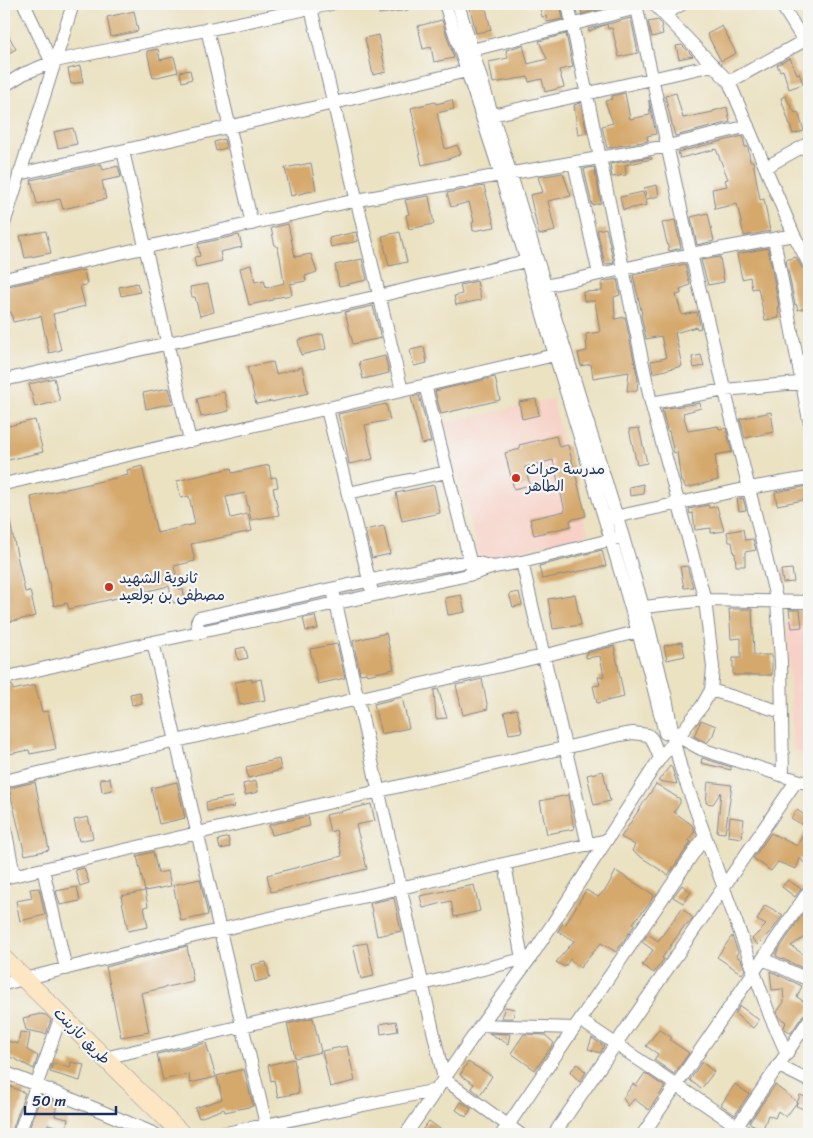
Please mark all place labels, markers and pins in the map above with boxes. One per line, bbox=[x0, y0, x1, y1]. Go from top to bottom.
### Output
place label: مدرسة حراث الطاهر bbox=[524, 456, 605, 499]
marker: مدرسة حراث الطاهر bbox=[510, 472, 522, 484]
place label: ثانوية الشهيد مصطفى بن بولعيد bbox=[119, 565, 225, 608]
marker: ثانوية الشهيد مصطفى بن بولعيد bbox=[103, 581, 115, 593]

